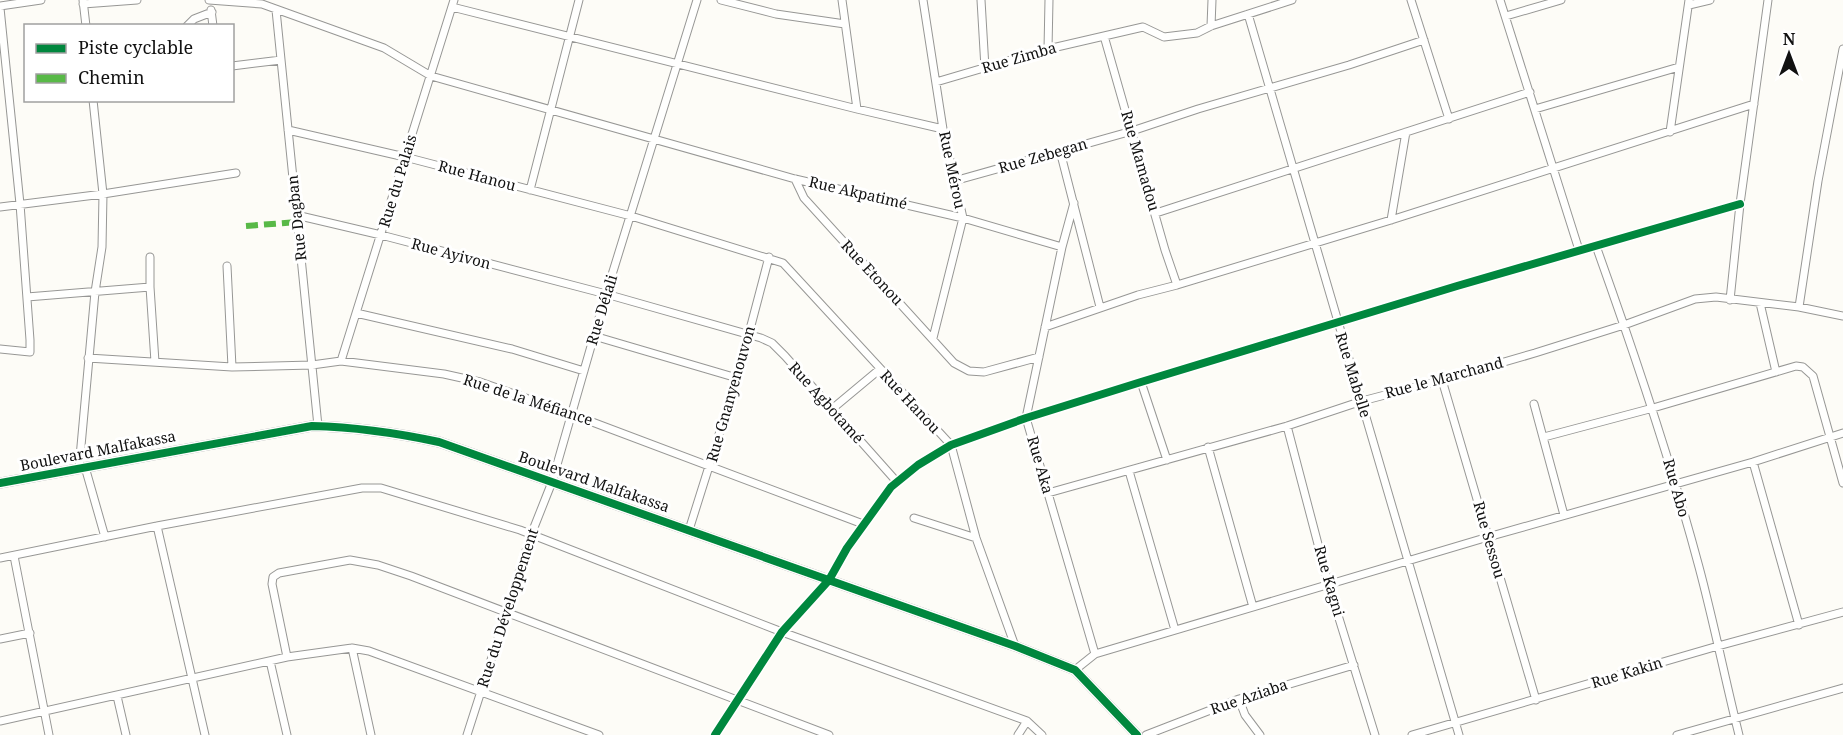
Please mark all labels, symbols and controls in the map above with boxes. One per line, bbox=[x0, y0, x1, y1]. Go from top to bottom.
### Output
legend bbox=[24, 24, 234, 102]
north arrow bbox=[1759, 24, 1819, 84]
text: N bbox=[1783, 28, 1796, 50]
text: Piste cyclable bbox=[78, 35, 193, 59]
street label: Rue Zimba bbox=[979, 37, 1058, 77]
text: Chemin bbox=[78, 65, 145, 89]
street label: Rue Mamadou bbox=[1117, 108, 1165, 214]
street label: Rue Mérou bbox=[935, 129, 971, 211]
street label: Rue du Palais bbox=[373, 132, 421, 230]
street label: Rue Zebegan bbox=[996, 133, 1090, 177]
street label: Rue Hanou bbox=[436, 155, 519, 195]
street label: Rue Akpatimé bbox=[807, 171, 909, 213]
street label: Rue Dagban bbox=[282, 174, 310, 262]
street label: Rue Ayivon bbox=[409, 233, 493, 273]
street label: Rue Etonou bbox=[837, 235, 908, 310]
street label: Rue Délali bbox=[581, 272, 621, 347]
street label: Rue Gnanyenouvon bbox=[701, 323, 759, 464]
street label: Rue Mabelle bbox=[1331, 330, 1376, 420]
street label: Rue le Marchand bbox=[1382, 352, 1505, 402]
street label: Rue Agbotamé bbox=[785, 357, 869, 447]
street label: Rue Hanou bbox=[876, 365, 945, 438]
street label: Rue de la Méfiance bbox=[461, 369, 596, 429]
street label: Boulevard Malfakassa bbox=[18, 425, 177, 475]
street label: Rue Aka bbox=[1023, 434, 1059, 496]
street label: Boulevard Malfakassa bbox=[516, 446, 672, 516]
street label: Rue Abo bbox=[1659, 456, 1695, 519]
street label: Rue Sessou bbox=[1469, 499, 1511, 581]
street label: Rue du Développement bbox=[472, 525, 542, 690]
street label: Rue Kagni bbox=[1310, 543, 1350, 619]
street label: Rue Kakin bbox=[1589, 652, 1665, 692]
street label: Rue Aziaba bbox=[1207, 674, 1290, 719]

